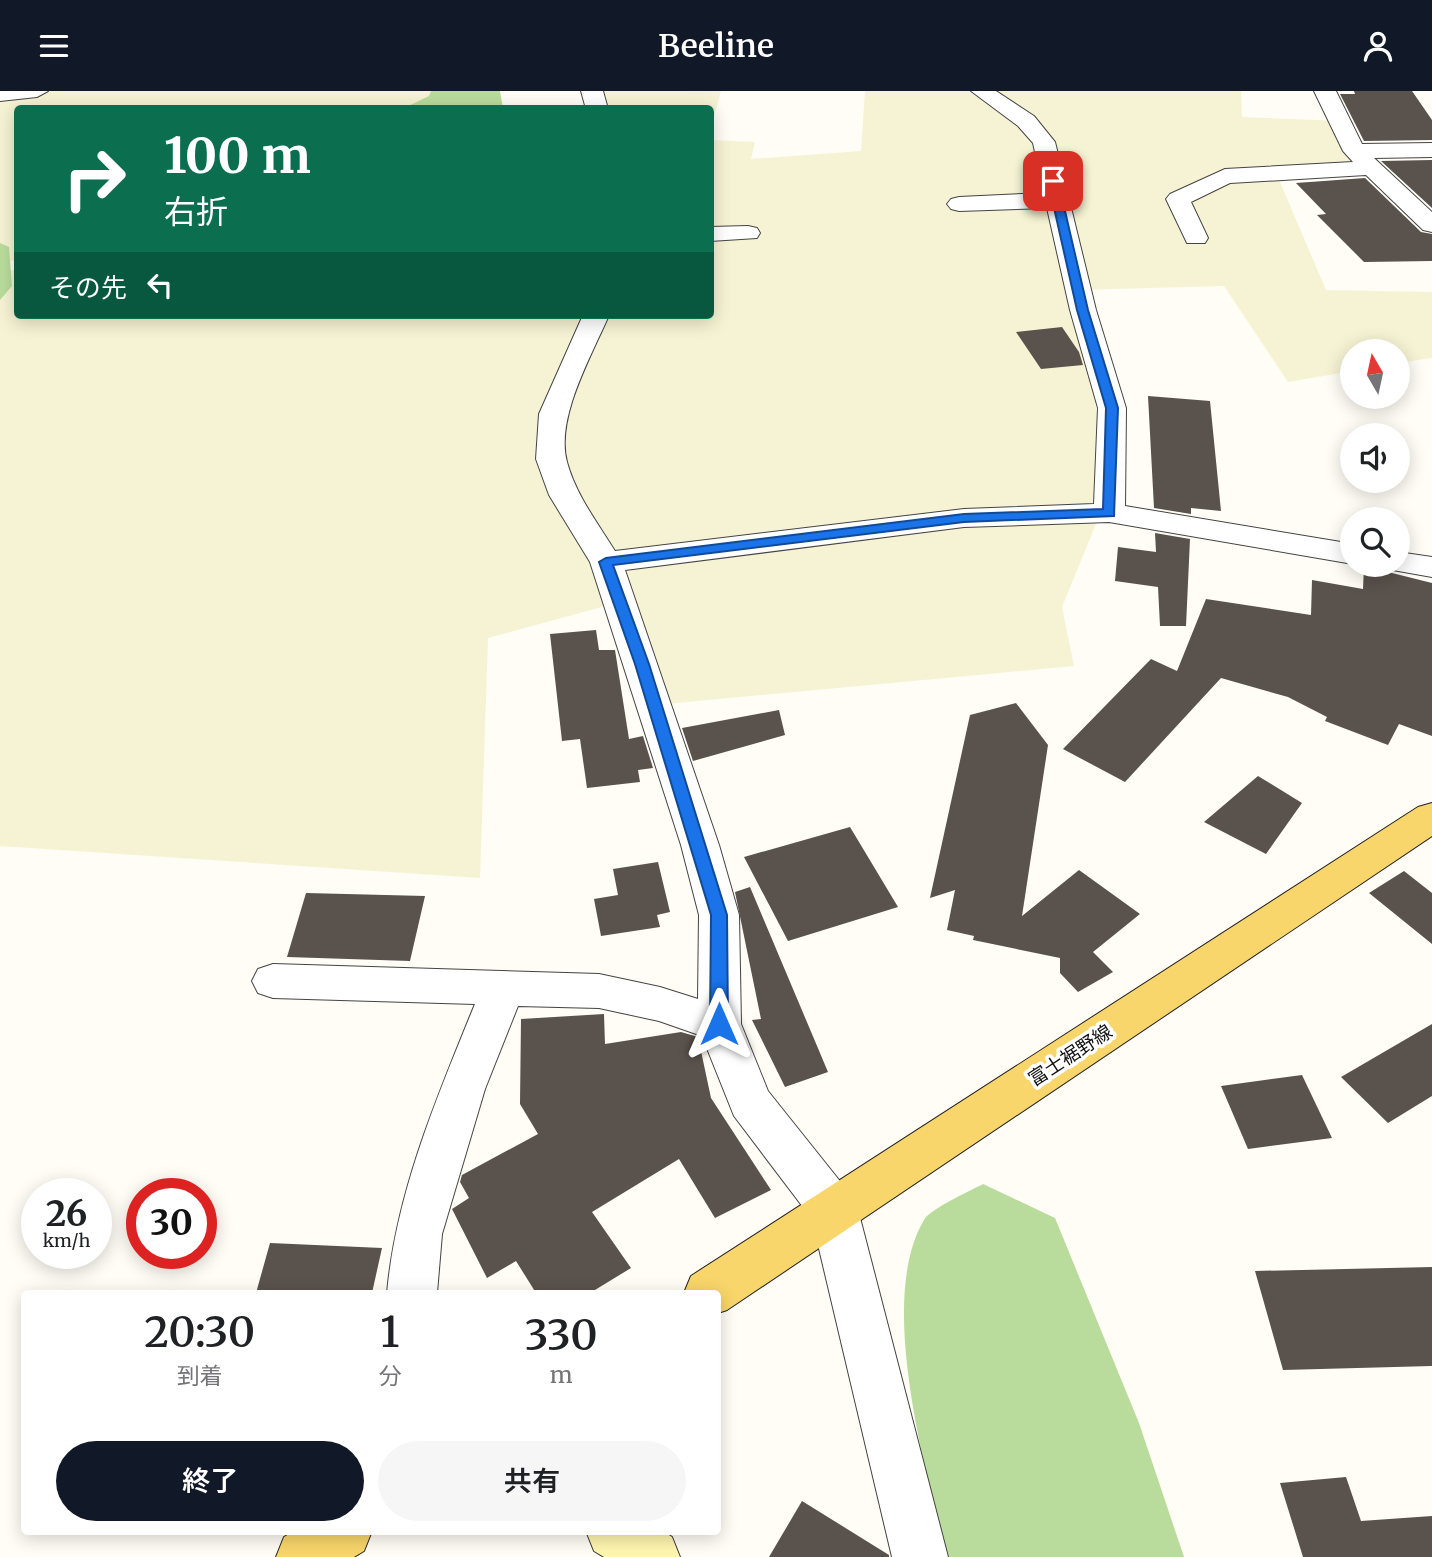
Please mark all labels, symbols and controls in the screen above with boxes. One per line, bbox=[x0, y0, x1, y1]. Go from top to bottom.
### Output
text: Beeline bbox=[658, 26, 774, 66]
icon: menu bbox=[35, 27, 73, 65]
icon: person bbox=[1359, 27, 1397, 65]
text: 100 m bbox=[164, 125, 311, 186]
icon: right bbox=[49, 133, 140, 224]
pin bbox=[1023, 151, 1083, 211]
icon: arrive bbox=[1034, 162, 1072, 200]
text: 右折 bbox=[164, 192, 228, 232]
icon: left bbox=[141, 266, 179, 304]
text: その先 bbox=[49, 271, 127, 304]
north arrow bbox=[1340, 339, 1410, 409]
map controls bbox=[1340, 339, 1410, 577]
button: sound bbox=[1340, 423, 1410, 493]
button: search bbox=[1340, 507, 1410, 577]
position arrow bbox=[682, 987, 756, 1061]
street label: 富士裾野線 bbox=[1024, 1019, 1116, 1091]
speed limit sign: 30 bbox=[126, 1178, 217, 1269]
text: 26 bbox=[46, 1192, 87, 1236]
text: km/h bbox=[43, 1229, 90, 1252]
text: 20:30 bbox=[144, 1306, 255, 1358]
text: 1 bbox=[380, 1306, 399, 1358]
text: 330 bbox=[525, 1309, 598, 1361]
text: m bbox=[550, 1360, 573, 1389]
text: 到着 bbox=[177, 1361, 223, 1390]
text: 分 bbox=[378, 1361, 401, 1390]
button: 終了 bbox=[56, 1441, 364, 1521]
button: 共有 bbox=[378, 1441, 686, 1521]

